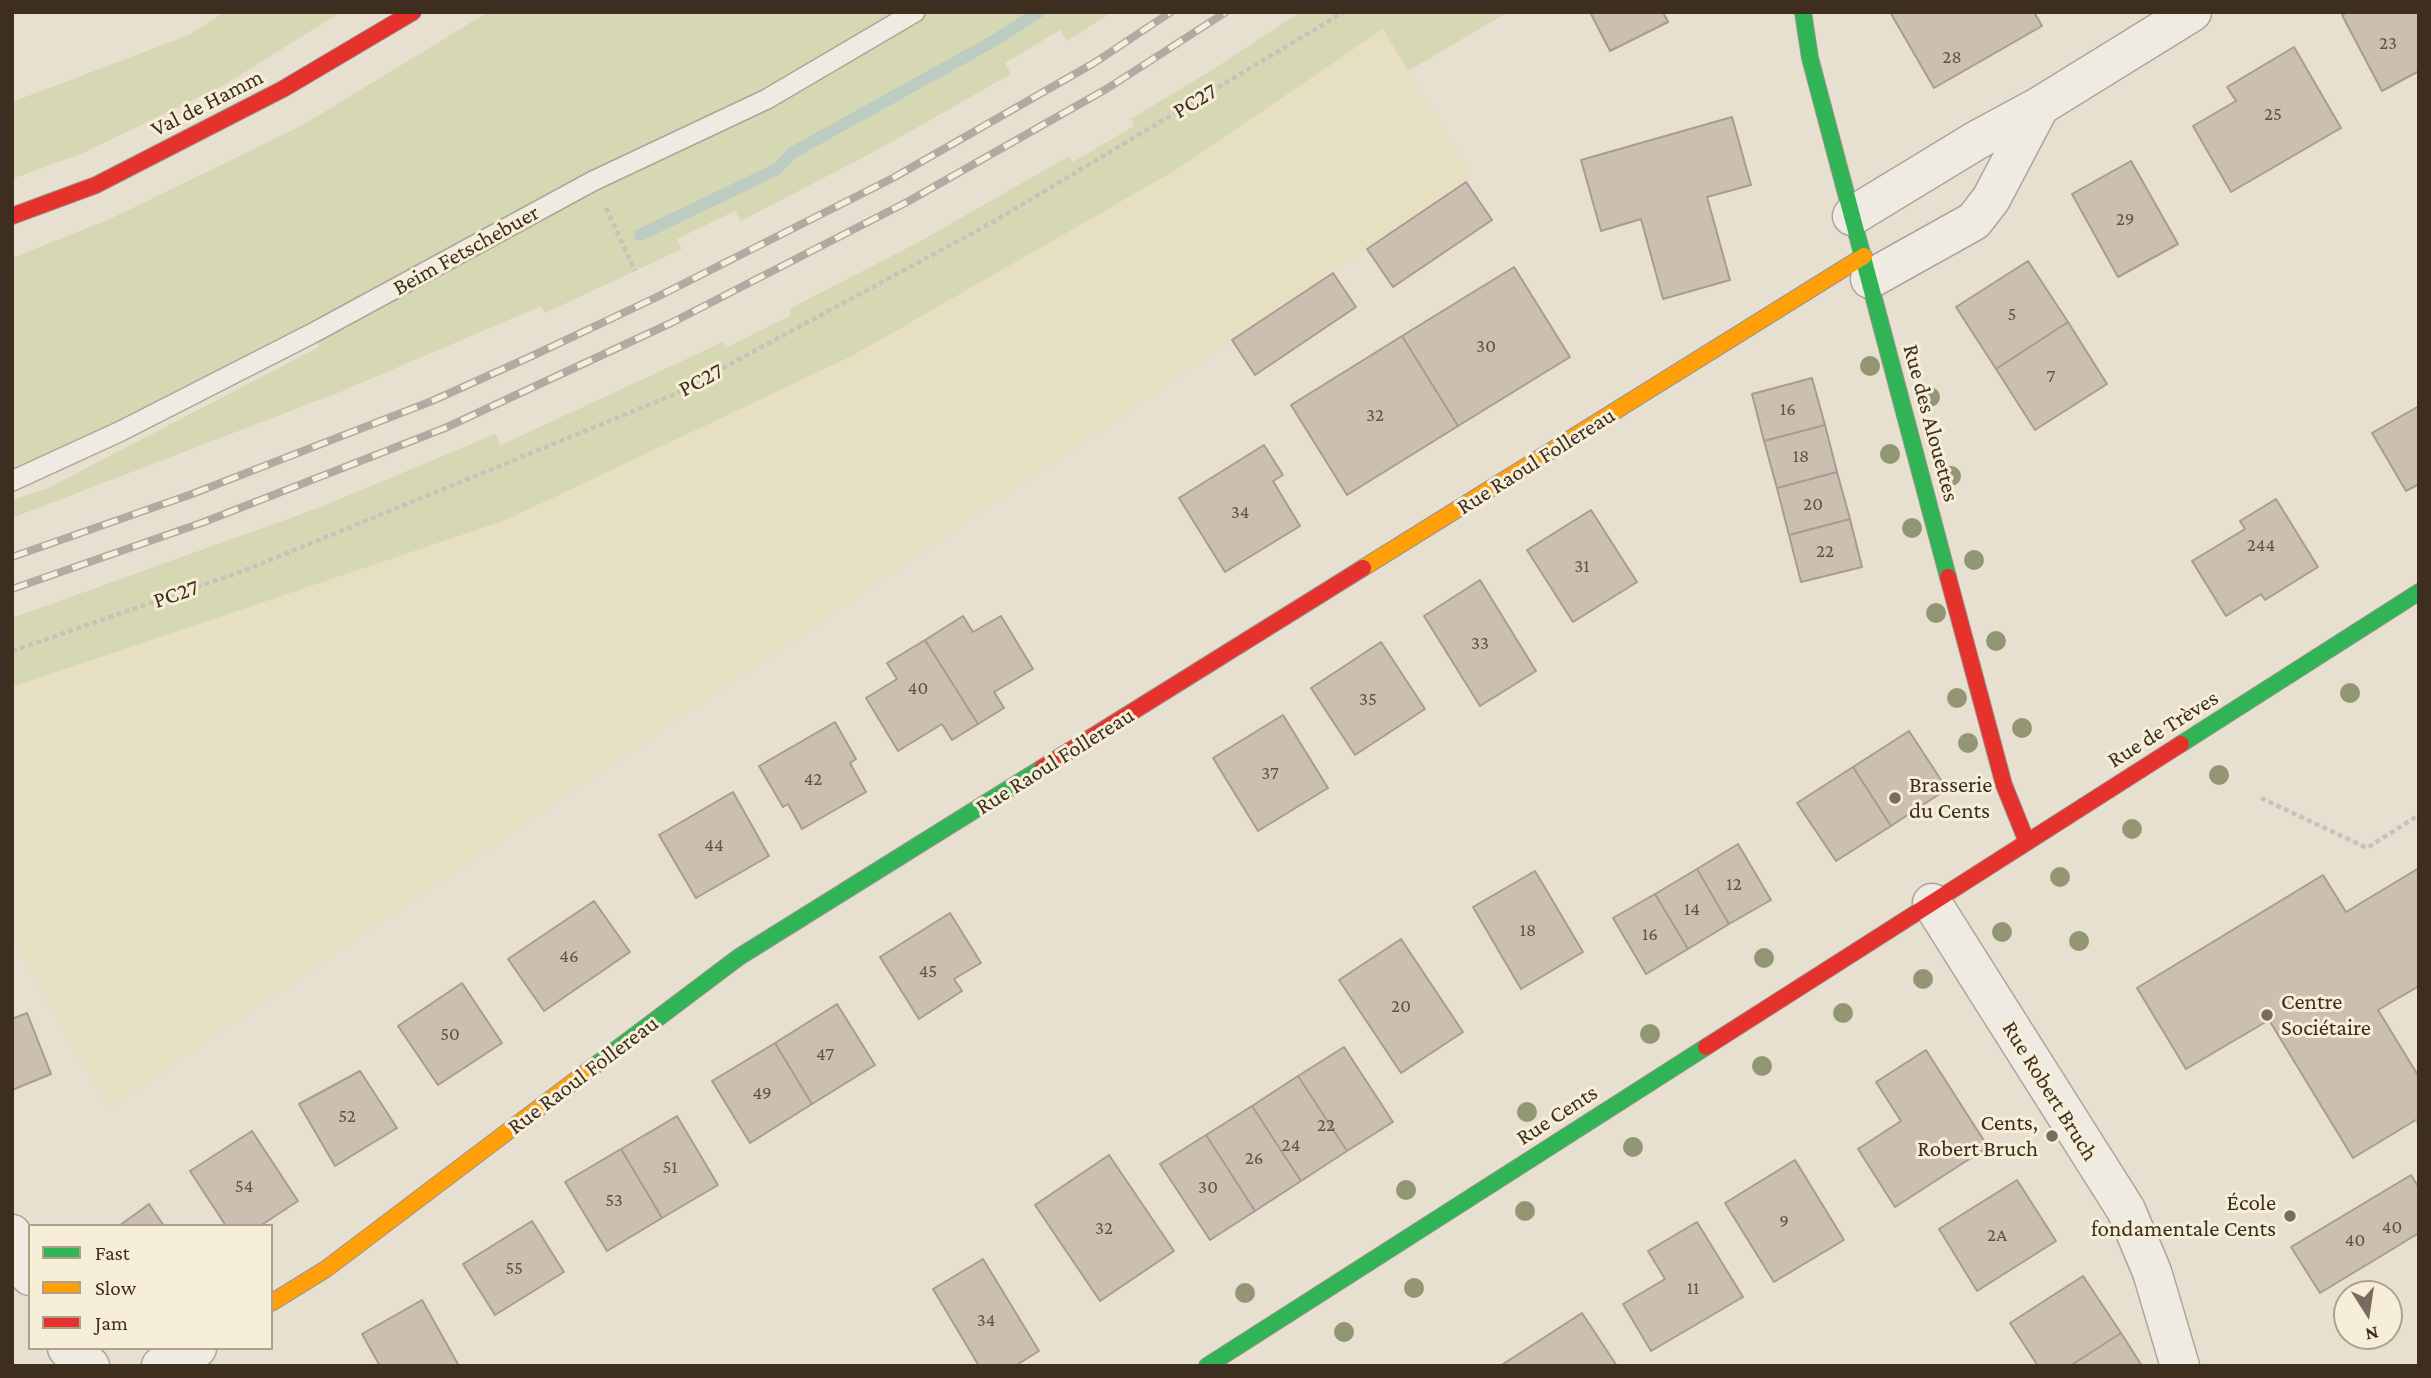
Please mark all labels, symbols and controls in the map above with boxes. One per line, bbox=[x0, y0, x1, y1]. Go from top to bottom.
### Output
house number: 23 bbox=[2379, 32, 2397, 54]
house number: 28 bbox=[1942, 46, 1962, 68]
street label: Val de Hamm bbox=[146, 63, 268, 143]
street label: PC27 bbox=[1168, 77, 1222, 125]
house number: 25 bbox=[2264, 103, 2282, 125]
street label: Beim Fetschebuer bbox=[388, 198, 544, 302]
house number: 29 bbox=[2116, 208, 2134, 230]
house number: 5 bbox=[2008, 303, 2016, 325]
house number: 30 bbox=[1476, 335, 1496, 357]
street label: Rue des Alouettes bbox=[1897, 341, 1965, 505]
street label: PC27 bbox=[674, 357, 728, 403]
house number: 7 bbox=[2047, 365, 2055, 387]
house number: 16 bbox=[1780, 398, 1796, 420]
street label: Rue Raoul Follereau bbox=[1452, 401, 1620, 521]
house number: 32 bbox=[1366, 404, 1384, 426]
house number: 18 bbox=[1793, 445, 1809, 467]
house number: 20 bbox=[1803, 493, 1823, 515]
house number: 34 bbox=[1231, 501, 1249, 523]
house number: 244 bbox=[2247, 534, 2275, 556]
house number: 22 bbox=[1816, 540, 1834, 562]
house number: 31 bbox=[1574, 555, 1590, 577]
street label: PC27 bbox=[150, 573, 202, 615]
house number: 33 bbox=[1471, 632, 1489, 654]
house number: 40 bbox=[908, 677, 928, 699]
street label: Rue de Trèves bbox=[2103, 684, 2223, 774]
house number: 35 bbox=[1359, 688, 1377, 710]
street label: Rue Raoul Follereau bbox=[971, 701, 1139, 821]
house number: 37 bbox=[1261, 762, 1279, 784]
house number: 42 bbox=[804, 768, 822, 790]
place label: Brasserie du Cents bbox=[1909, 771, 1992, 825]
marker: Brasserie du Cents bbox=[1887, 790, 1903, 806]
house number: 44 bbox=[704, 834, 724, 856]
house number: 12 bbox=[1726, 873, 1742, 895]
house number: 14 bbox=[1684, 898, 1700, 920]
house number: 18 bbox=[1520, 919, 1536, 941]
house number: 16 bbox=[1642, 923, 1658, 945]
house number: 46 bbox=[559, 945, 579, 967]
house number: 45 bbox=[919, 960, 937, 982]
place label: Centre Sociétaire bbox=[2281, 988, 2371, 1042]
house number: 20 bbox=[1391, 995, 1411, 1017]
marker: Centre Sociétaire bbox=[2259, 1007, 2275, 1023]
street label: Rue Raoul Follereau bbox=[502, 1009, 664, 1141]
street label: Rue Robert Bruch bbox=[1996, 1016, 2104, 1166]
house number: 50 bbox=[440, 1023, 460, 1045]
house number: 47 bbox=[816, 1043, 834, 1065]
street label: Rue Cents bbox=[1511, 1079, 1603, 1151]
house number: 49 bbox=[752, 1082, 772, 1104]
house number: 52 bbox=[338, 1105, 356, 1127]
place label: Cents, Robert Bruch bbox=[1917, 1109, 2038, 1163]
house number: 22 bbox=[1317, 1114, 1335, 1136]
marker: Cents, Robert Bruch bbox=[2044, 1128, 2060, 1144]
house number: 24 bbox=[1282, 1134, 1300, 1156]
house number: 26 bbox=[1245, 1147, 1263, 1169]
house number: 51 bbox=[662, 1156, 678, 1178]
house number: 54 bbox=[235, 1175, 253, 1197]
house number: 30 bbox=[1198, 1176, 1218, 1198]
house number: 53 bbox=[605, 1189, 623, 1211]
place label: École fondamentale Cents bbox=[2091, 1189, 2276, 1243]
marker: École fondamentale Cents bbox=[2282, 1208, 2298, 1224]
house number: 9 bbox=[1779, 1210, 1789, 1232]
house number: 40 bbox=[2382, 1216, 2402, 1238]
house number: 32 bbox=[1095, 1217, 1113, 1239]
legend bbox=[28, 1224, 273, 1350]
house number: 2A bbox=[1987, 1224, 2007, 1246]
house number: 40 bbox=[2345, 1229, 2365, 1251]
text: Fast bbox=[95, 1241, 130, 1265]
house number: 55 bbox=[505, 1257, 523, 1279]
text: Slow bbox=[95, 1276, 136, 1300]
house number: 11 bbox=[1687, 1277, 1699, 1299]
north arrow bbox=[2333, 1280, 2403, 1350]
house number: 34 bbox=[977, 1309, 995, 1331]
text: Jam bbox=[95, 1311, 128, 1335]
text: N bbox=[2364, 1322, 2381, 1346]

